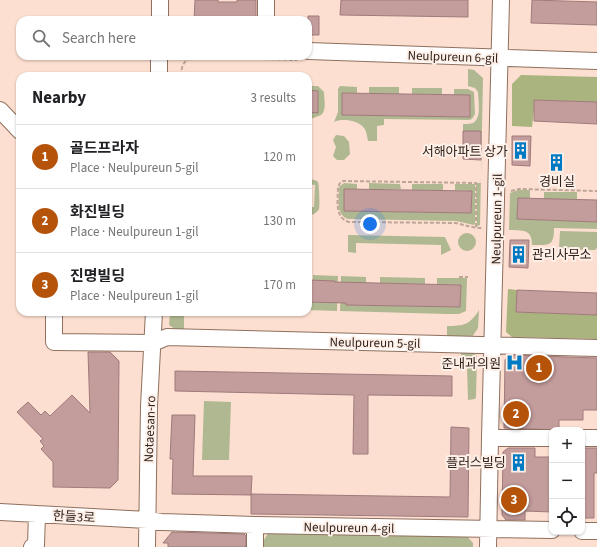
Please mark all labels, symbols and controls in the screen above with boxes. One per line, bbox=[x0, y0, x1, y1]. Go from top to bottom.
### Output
search box bbox=[16, 16, 312, 60]
icon: search bbox=[30, 27, 52, 49]
text: Search here bbox=[62, 28, 136, 49]
street label: Neulpureun 6-gil bbox=[407, 46, 499, 68]
text: Nearby bbox=[32, 86, 86, 110]
text: 3 results bbox=[251, 89, 296, 107]
text: 골드프라자 bbox=[70, 138, 139, 159]
building icon: 서해아파트 상가 bbox=[511, 141, 531, 161]
place label: 서해아파트 상가 bbox=[422, 143, 508, 161]
text: 1 bbox=[42, 148, 48, 166]
text: 120 m bbox=[263, 148, 296, 166]
building icon: 경비실 bbox=[547, 152, 567, 172]
text: Place · Neulpureun 5-gil bbox=[70, 159, 198, 177]
place label: 경비실 bbox=[539, 173, 575, 191]
street label: Neulpureun 1-gil bbox=[487, 174, 507, 265]
text: 화진빌딩 bbox=[70, 202, 125, 223]
text: 2 bbox=[42, 212, 48, 230]
text: 130 m bbox=[263, 212, 296, 230]
your location bbox=[360, 214, 380, 234]
text: Place · Neulpureun 1-gil bbox=[70, 223, 198, 241]
building icon: 관리사무소 bbox=[509, 244, 529, 264]
place label: 관리사무소 bbox=[532, 246, 592, 264]
text: 진명빌딩 bbox=[70, 266, 125, 287]
text: 3 bbox=[42, 276, 48, 294]
text: 170 m bbox=[263, 276, 296, 294]
text: Place · Neulpureun 1-gil bbox=[70, 287, 198, 305]
street label: Neulpureun 5-gil bbox=[329, 333, 420, 353]
hospital icon: 준내과의원 bbox=[504, 353, 524, 373]
pin: 1 bbox=[526, 353, 552, 383]
place label: 준내과의원 bbox=[441, 355, 501, 373]
street label: Notaesan-ro bbox=[140, 395, 160, 463]
pin: 2 bbox=[503, 399, 529, 429]
map controls bbox=[549, 427, 585, 535]
button: + bbox=[549, 427, 585, 463]
building icon: 플러스빌딩 bbox=[509, 452, 529, 472]
place label: 플러스빌딩 bbox=[446, 454, 506, 472]
button: − bbox=[549, 463, 585, 499]
pin: 3 bbox=[501, 485, 527, 515]
button: locate bbox=[549, 499, 585, 535]
street label: 한들3로 bbox=[52, 507, 96, 527]
street label: Neulpureun 4-gil bbox=[303, 518, 394, 538]

